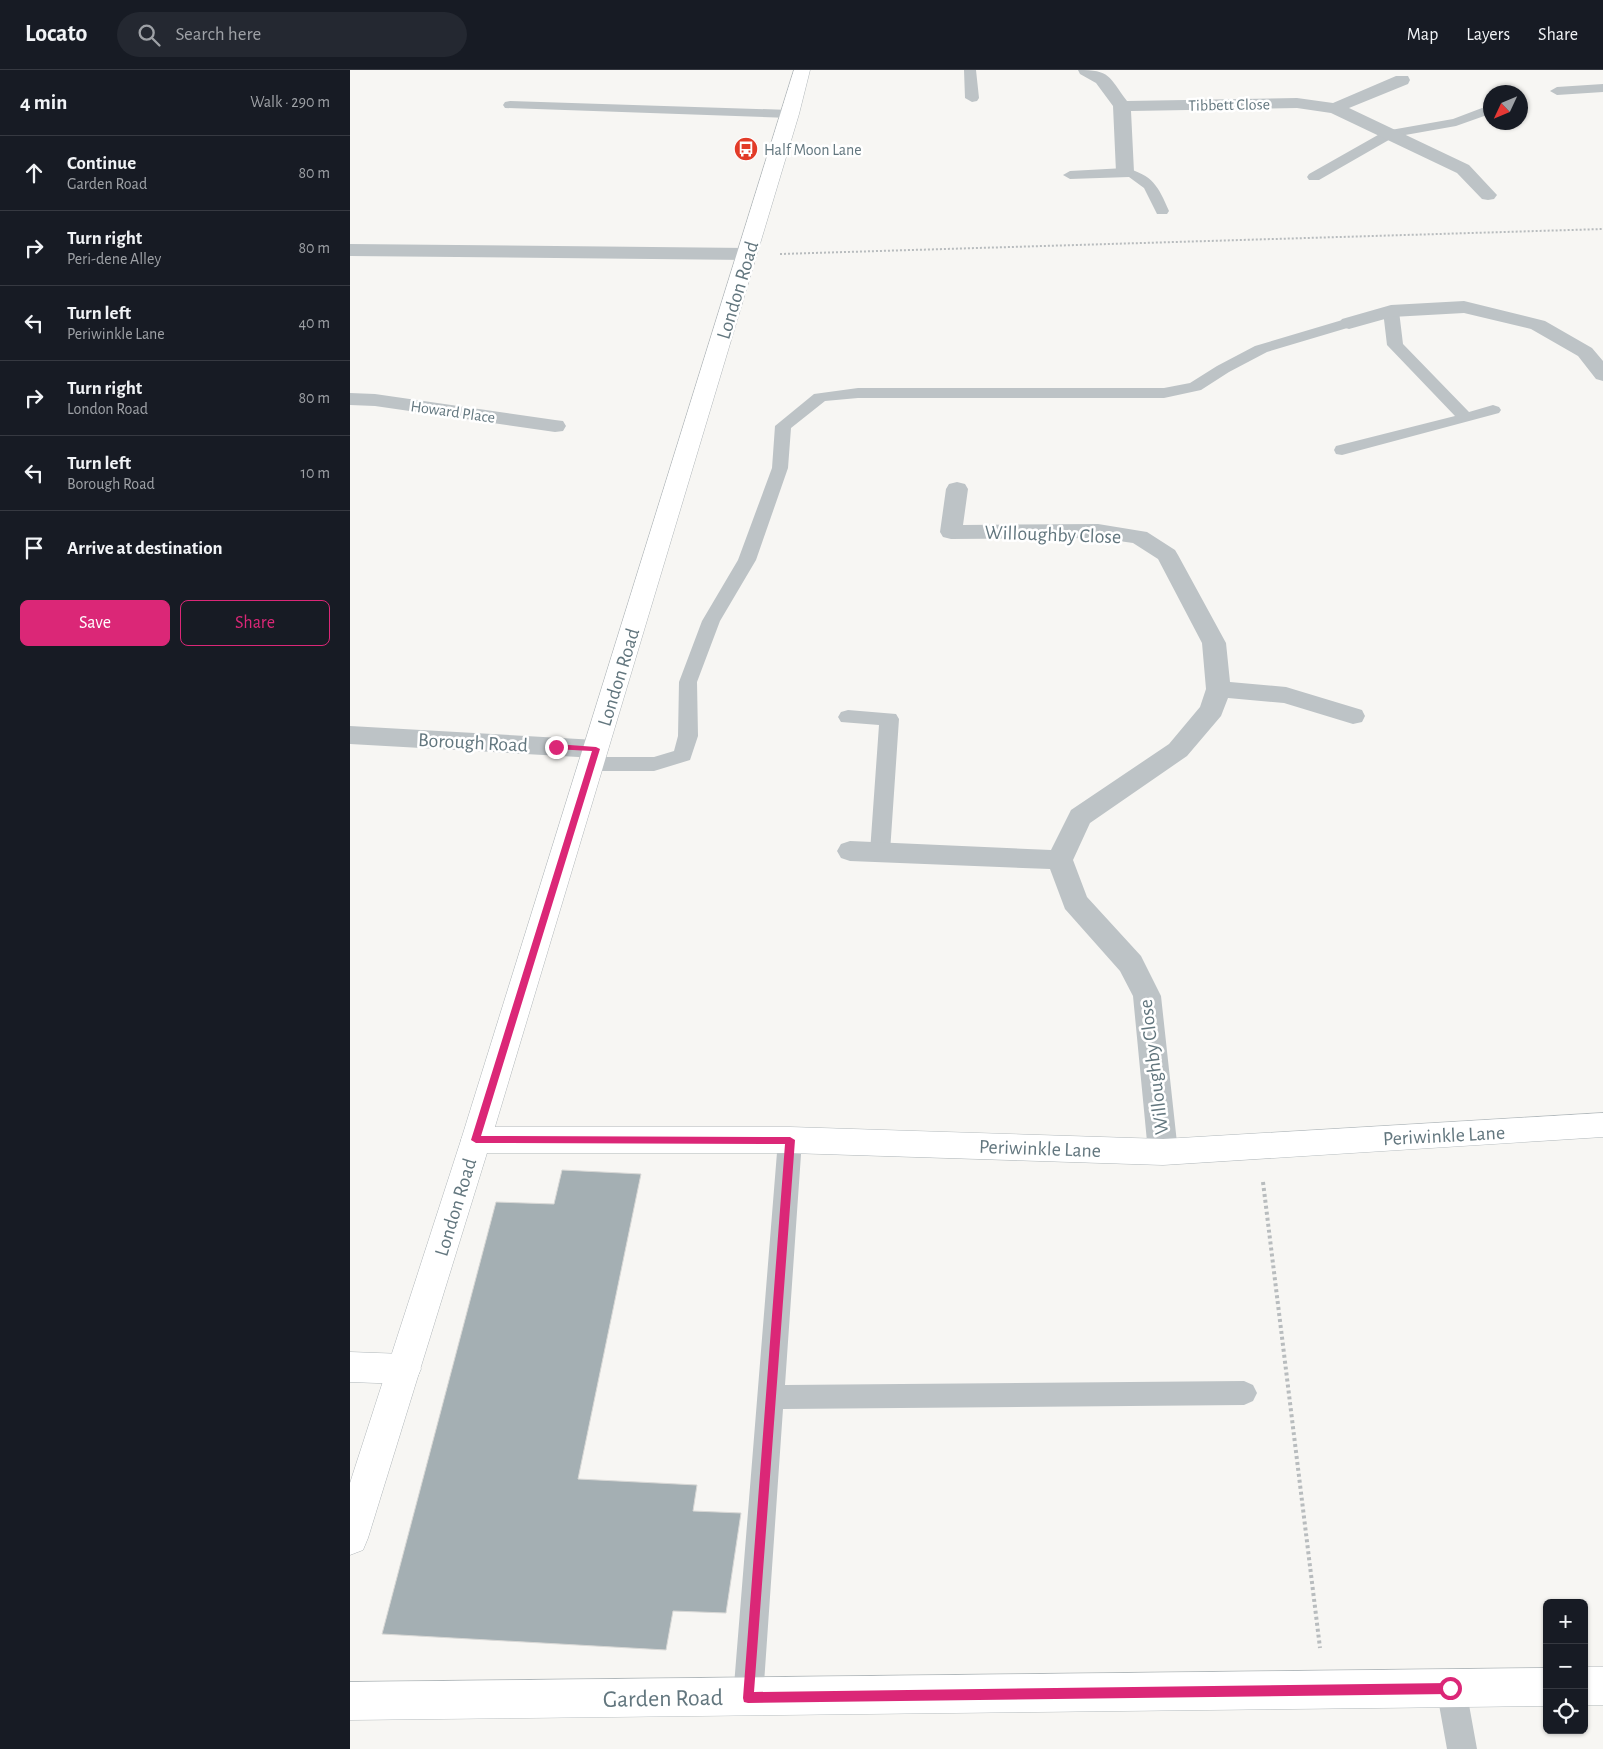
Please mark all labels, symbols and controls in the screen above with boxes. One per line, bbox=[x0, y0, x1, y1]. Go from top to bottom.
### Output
search box bbox=[117, 12, 467, 57]
icon: search bbox=[135, 21, 163, 49]
text: Locato bbox=[25, 22, 87, 46]
text: Search here bbox=[175, 25, 261, 44]
text: Map bbox=[1407, 26, 1438, 44]
text: Layers bbox=[1466, 26, 1510, 44]
text: Share bbox=[1538, 26, 1578, 44]
north arrow bbox=[1483, 85, 1528, 130]
text: 4 min bbox=[20, 92, 67, 113]
text: Walk · 290 m bbox=[250, 94, 330, 110]
street label: Tibbett Close bbox=[1188, 96, 1270, 114]
bus stop icon: Half Moon Lane bbox=[733, 136, 759, 162]
place label: Half Moon Lane bbox=[764, 142, 862, 158]
text: Continue bbox=[67, 154, 136, 173]
icon: ahead bbox=[20, 159, 48, 187]
text: 80 m bbox=[299, 165, 330, 181]
text: Garden Road bbox=[67, 176, 147, 192]
text: Turn right bbox=[67, 229, 142, 248]
icon: right bbox=[20, 234, 48, 262]
street label: London Road bbox=[714, 239, 762, 342]
text: 80 m bbox=[299, 240, 330, 256]
text: Peri-dene Alley bbox=[67, 251, 161, 267]
text: Turn left bbox=[67, 304, 131, 323]
icon: left bbox=[20, 309, 48, 337]
text: 40 m bbox=[298, 315, 330, 331]
text: Periwinkle Lane bbox=[67, 326, 165, 342]
text: Turn right bbox=[67, 379, 142, 398]
icon: right bbox=[20, 384, 48, 412]
text: 80 m bbox=[299, 390, 330, 406]
street label: Howard Place bbox=[410, 398, 496, 426]
text: London Road bbox=[67, 401, 148, 417]
text: Turn left bbox=[67, 454, 131, 473]
icon: left bbox=[20, 459, 48, 487]
text: 10 m bbox=[301, 465, 330, 481]
text: Borough Road bbox=[67, 476, 155, 492]
street label: Willoughby Close bbox=[984, 523, 1121, 547]
icon: arrive bbox=[20, 534, 48, 562]
text: Arrive at destination bbox=[67, 539, 223, 558]
button: Save bbox=[20, 600, 170, 646]
button: Share bbox=[180, 600, 330, 646]
street label: London Road bbox=[595, 626, 643, 729]
street label: Borough Road bbox=[418, 730, 528, 756]
route end bbox=[545, 736, 568, 759]
street label: Willoughby Close bbox=[1136, 998, 1172, 1136]
street label: Periwinkle Lane bbox=[1383, 1123, 1506, 1149]
street label: Periwinkle Lane bbox=[979, 1137, 1101, 1161]
street label: London Road bbox=[432, 1156, 480, 1259]
map controls bbox=[1543, 1599, 1588, 1734]
button: + bbox=[1543, 1599, 1588, 1644]
button: − bbox=[1543, 1644, 1588, 1689]
route start bbox=[1439, 1677, 1462, 1700]
street label: Garden Road bbox=[603, 1686, 723, 1712]
button: locate bbox=[1543, 1689, 1588, 1734]

